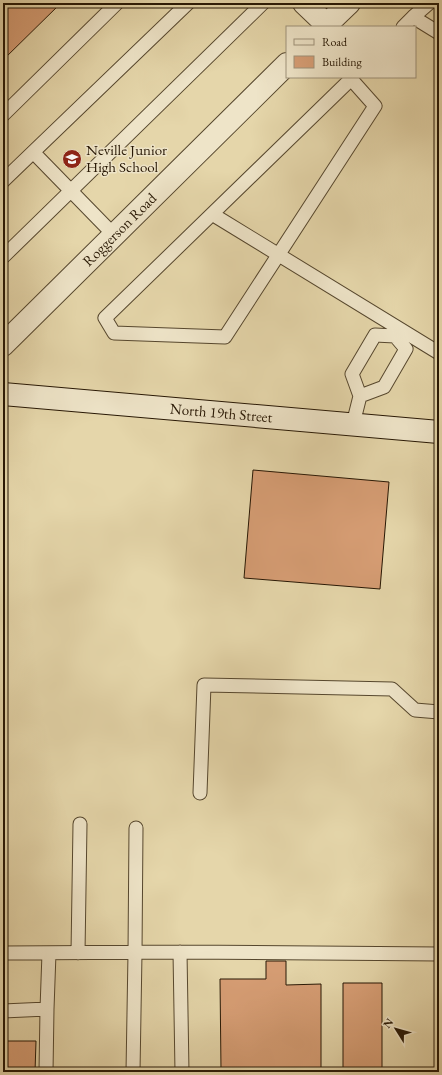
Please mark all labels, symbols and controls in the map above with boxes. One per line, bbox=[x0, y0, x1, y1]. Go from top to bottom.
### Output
legend bbox=[286, 26, 416, 78]
text: Road bbox=[322, 34, 348, 50]
text: Building bbox=[322, 54, 363, 70]
place label: Neville Junior High School bbox=[86, 140, 167, 176]
school or university icon: Neville Junior High School bbox=[61, 148, 83, 170]
street label: Roggerson Road bbox=[78, 188, 161, 270]
street label: North 19th Street bbox=[169, 399, 273, 426]
north arrow bbox=[376, 1009, 416, 1049]
text: N bbox=[380, 1015, 396, 1031]

